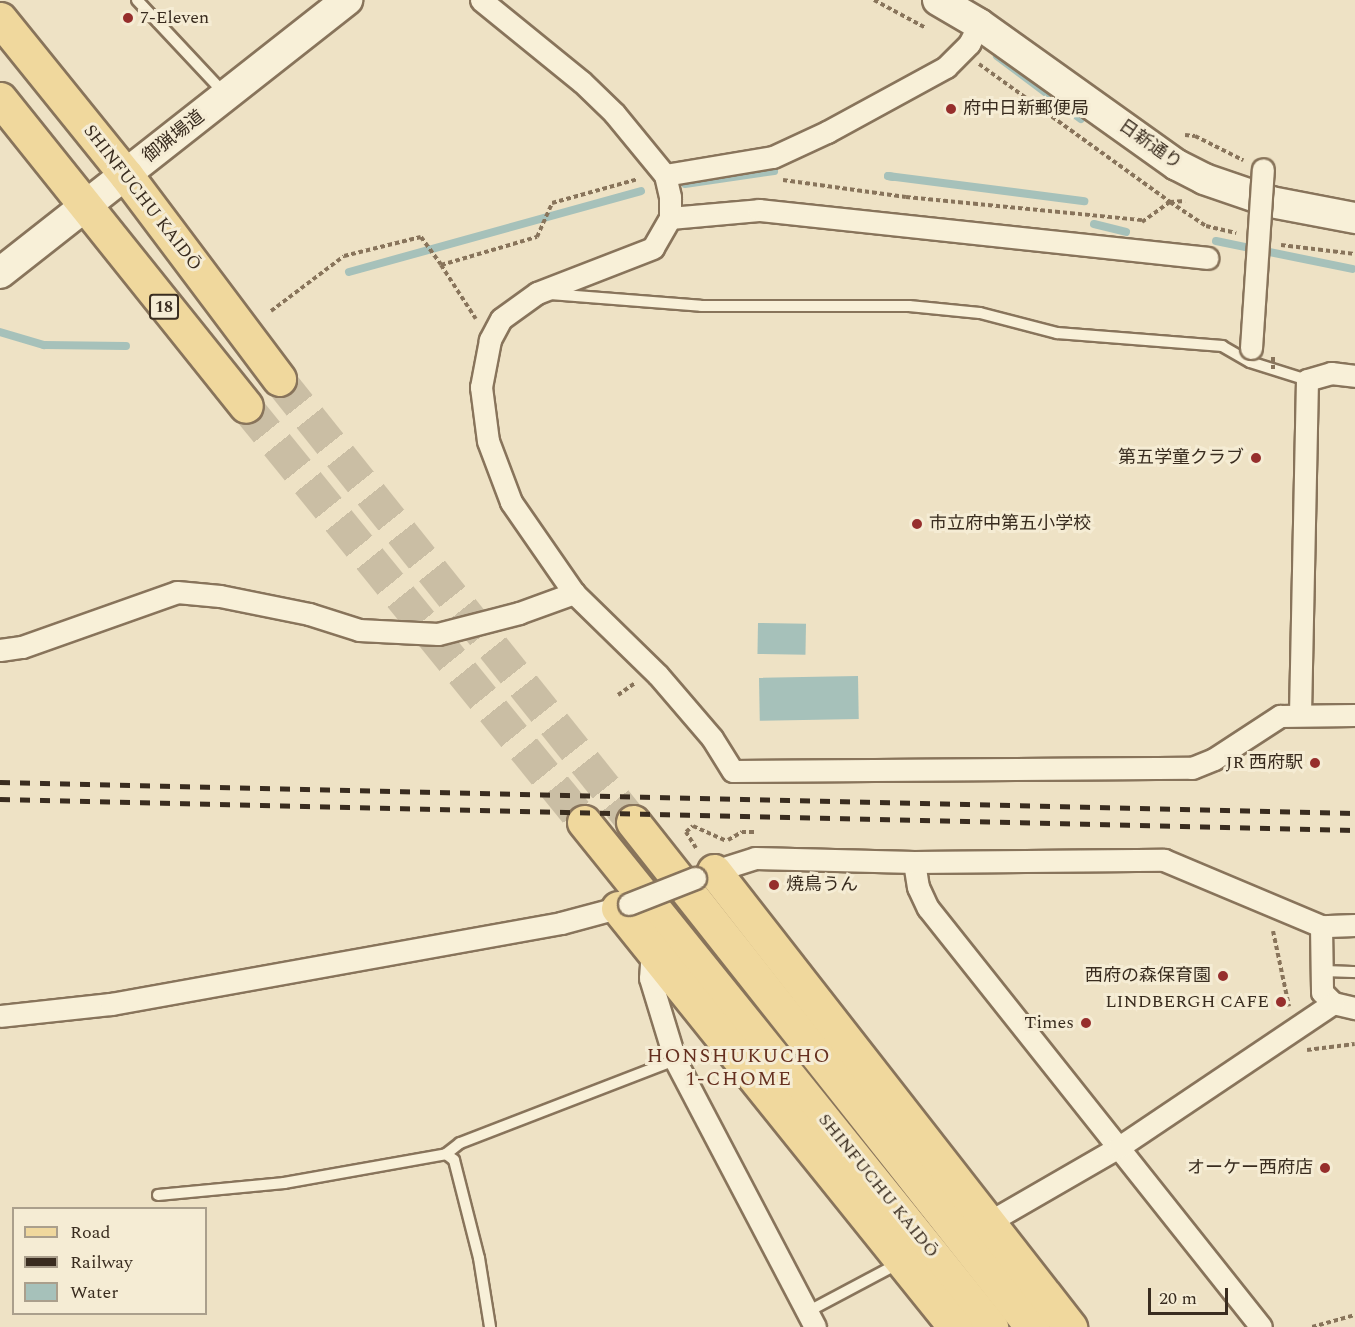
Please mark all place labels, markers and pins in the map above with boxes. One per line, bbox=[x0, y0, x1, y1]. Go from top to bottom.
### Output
place label: 7-Eleven bbox=[140, 7, 209, 29]
marker: 7-Eleven bbox=[121, 11, 135, 25]
place label: 府中日新郵便局 bbox=[963, 98, 1089, 120]
marker: 府中日新郵便局 bbox=[944, 102, 958, 116]
place label: 第五学童クラブ bbox=[1118, 447, 1244, 469]
marker: 第五学童クラブ bbox=[1249, 451, 1263, 465]
place label: 市立府中第五小学校 bbox=[929, 513, 1091, 535]
marker: 市立府中第五小学校 bbox=[910, 517, 924, 531]
place label: JR 西府駅 bbox=[1226, 752, 1303, 774]
marker: JR 西府駅 bbox=[1308, 756, 1322, 770]
place label: 焼鳥うん bbox=[786, 874, 858, 896]
marker: 焼鳥うん bbox=[767, 878, 781, 892]
place label: 西府の森保育園 bbox=[1085, 965, 1211, 987]
marker: 西府の森保育園 bbox=[1216, 969, 1230, 983]
place label: LINDBERGH CAFE bbox=[1105, 991, 1269, 1013]
marker: LINDBERGH CAFE bbox=[1274, 995, 1288, 1009]
place label: Times bbox=[1024, 1012, 1074, 1034]
marker: Times bbox=[1079, 1016, 1093, 1030]
place label: オーケー西府店 bbox=[1187, 1157, 1313, 1179]
marker: オーケー西府店 bbox=[1318, 1161, 1332, 1175]

